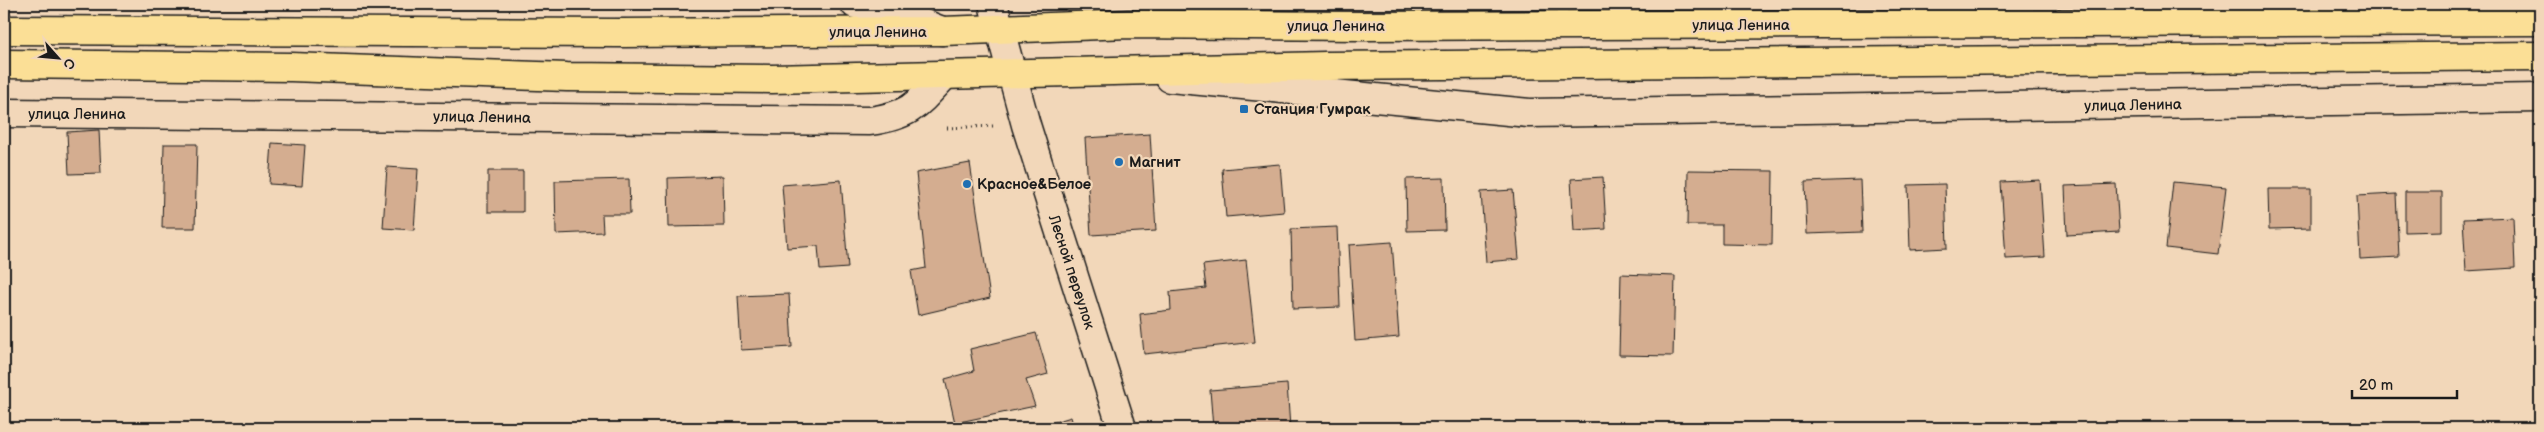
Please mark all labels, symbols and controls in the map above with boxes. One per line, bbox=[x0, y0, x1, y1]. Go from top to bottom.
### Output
street label: улица Ленина bbox=[1692, 16, 1790, 35]
street label: улица Ленина bbox=[1287, 17, 1385, 36]
street label: улица Ленина bbox=[829, 23, 927, 42]
north arrow bbox=[32, 32, 82, 82]
text: С bbox=[59, 55, 79, 72]
street label: улица Ленина bbox=[2084, 95, 2182, 116]
place label: Станция Гумрак bbox=[1254, 100, 1371, 119]
marker: Станция Гумрак bbox=[1238, 103, 1250, 115]
street label: улица Ленина bbox=[28, 105, 126, 124]
street label: улица Ленина bbox=[433, 107, 531, 128]
place label: Магнит bbox=[1129, 153, 1181, 172]
marker: Магнит bbox=[1113, 156, 1125, 168]
place label: Красное&Белое bbox=[977, 175, 1091, 194]
marker: Красное&Белое bbox=[961, 178, 973, 190]
street label: Лесной переулок bbox=[1044, 212, 1099, 332]
scale bar bbox=[2352, 367, 2456, 399]
text: 20 m bbox=[2359, 376, 2393, 395]

